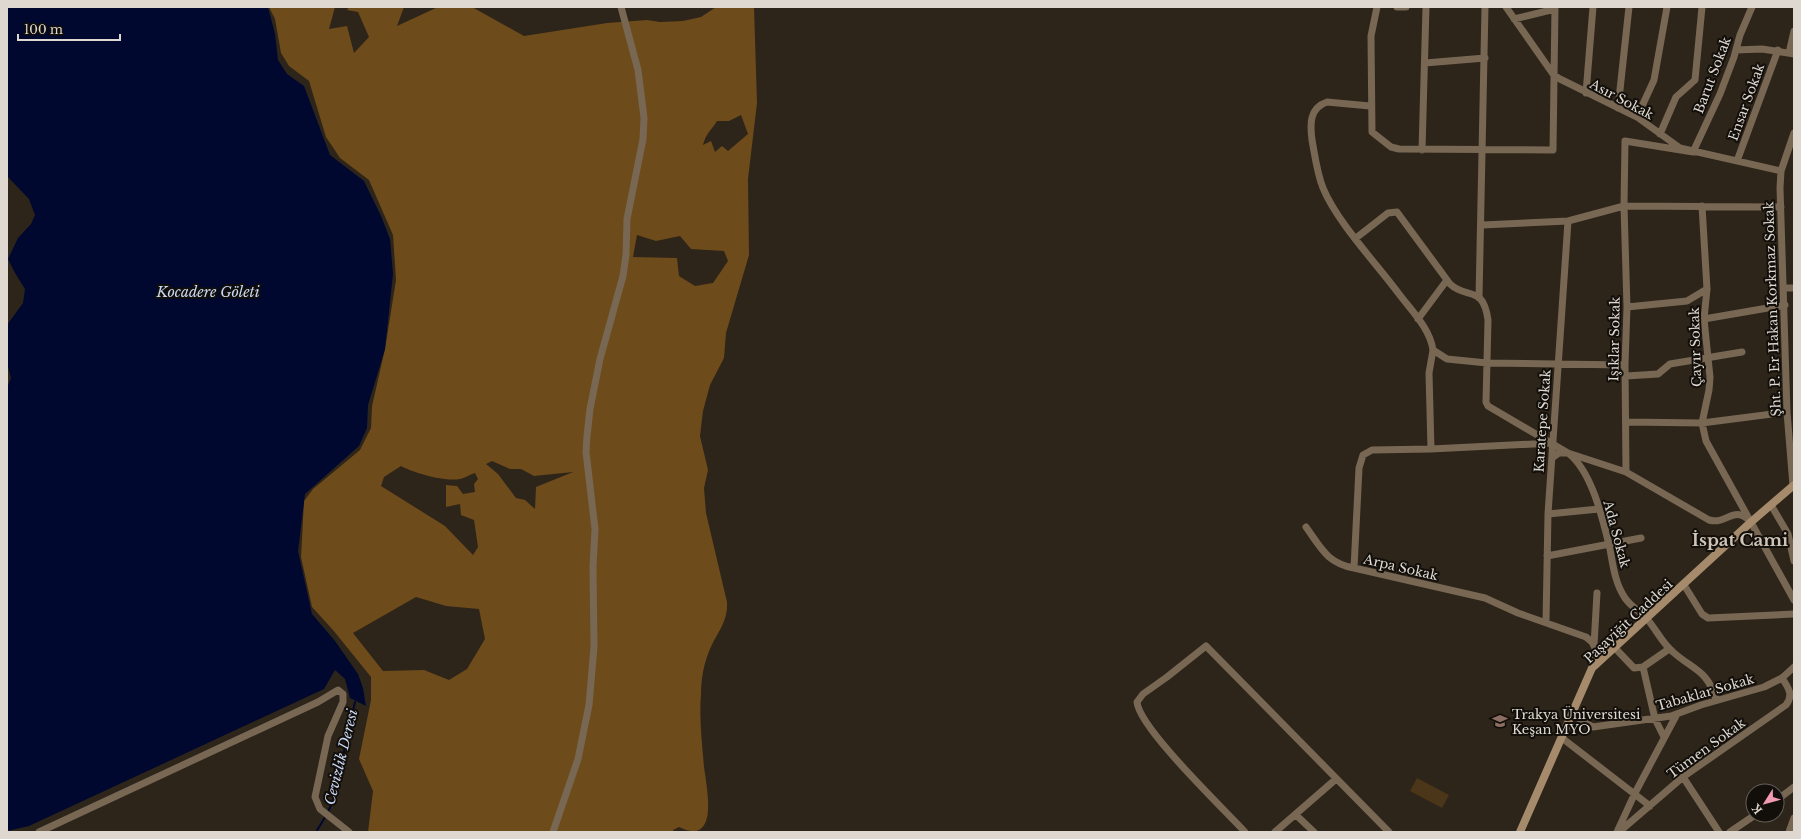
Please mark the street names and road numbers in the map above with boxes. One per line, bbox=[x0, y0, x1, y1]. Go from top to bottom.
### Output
street label: Barut Sokak bbox=[1690, 34, 1735, 116]
street label: Ensar Sokak bbox=[1725, 61, 1768, 143]
street label: Asır Sokak bbox=[1586, 75, 1657, 123]
street label: Şht. P. Er Hakan Korkmaz Sokak bbox=[1760, 201, 1785, 417]
street label: Işıklar Sokak bbox=[1605, 296, 1624, 382]
street label: Çayır Sokak bbox=[1686, 307, 1705, 387]
street label: Karatepe Sokak bbox=[1530, 369, 1555, 473]
street label: Ada Sokak bbox=[1599, 497, 1634, 570]
street label: Arpa Sokak bbox=[1361, 550, 1440, 584]
street label: Paşayiğit Caddesi bbox=[1580, 575, 1677, 667]
street label: Tabaklar Sokak bbox=[1654, 670, 1756, 715]
street label: Tümen Sokak bbox=[1664, 714, 1749, 782]

